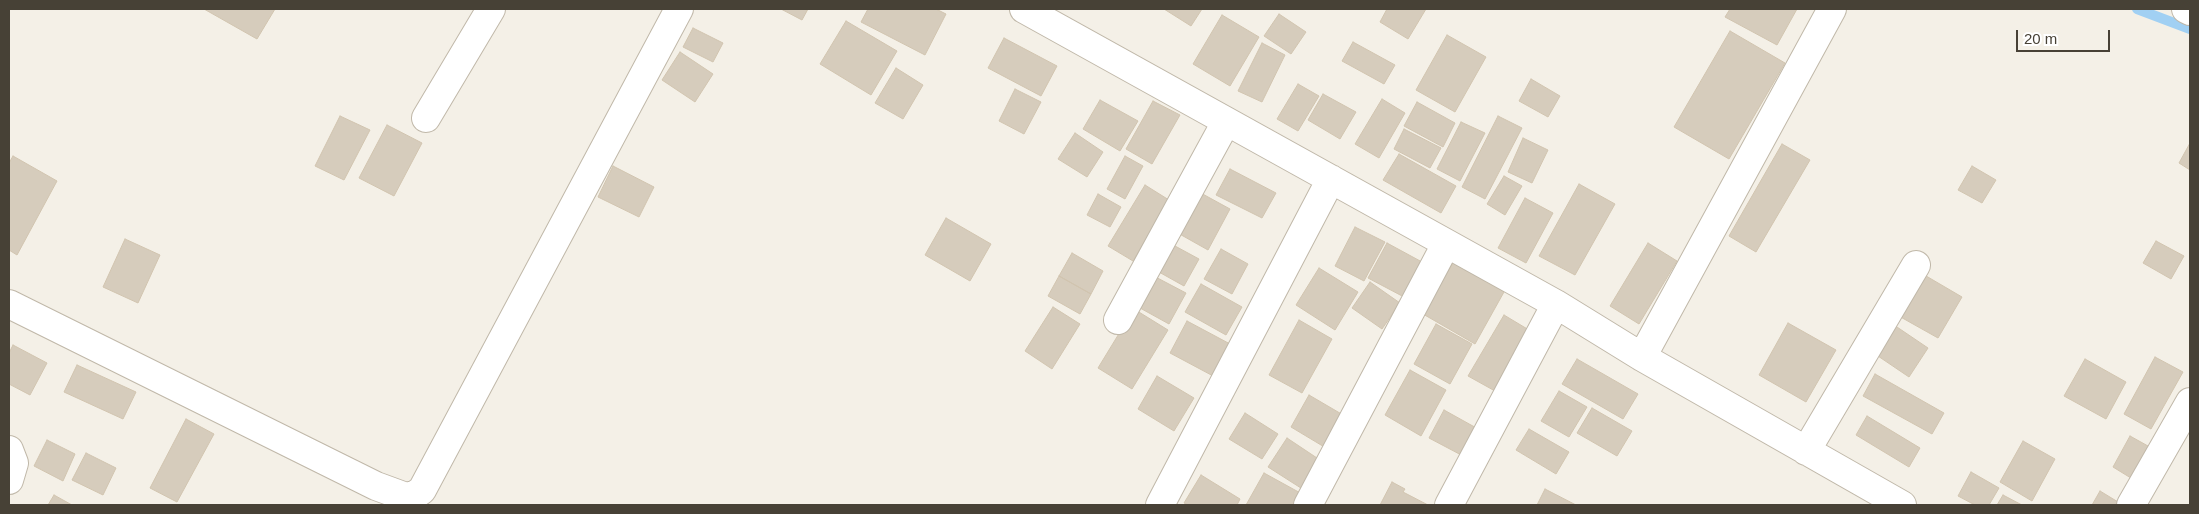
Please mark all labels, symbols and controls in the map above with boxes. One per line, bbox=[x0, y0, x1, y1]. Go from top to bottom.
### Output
scale bar bbox=[2019, 20, 2113, 52]
text: 20 m bbox=[2024, 30, 2057, 47]

